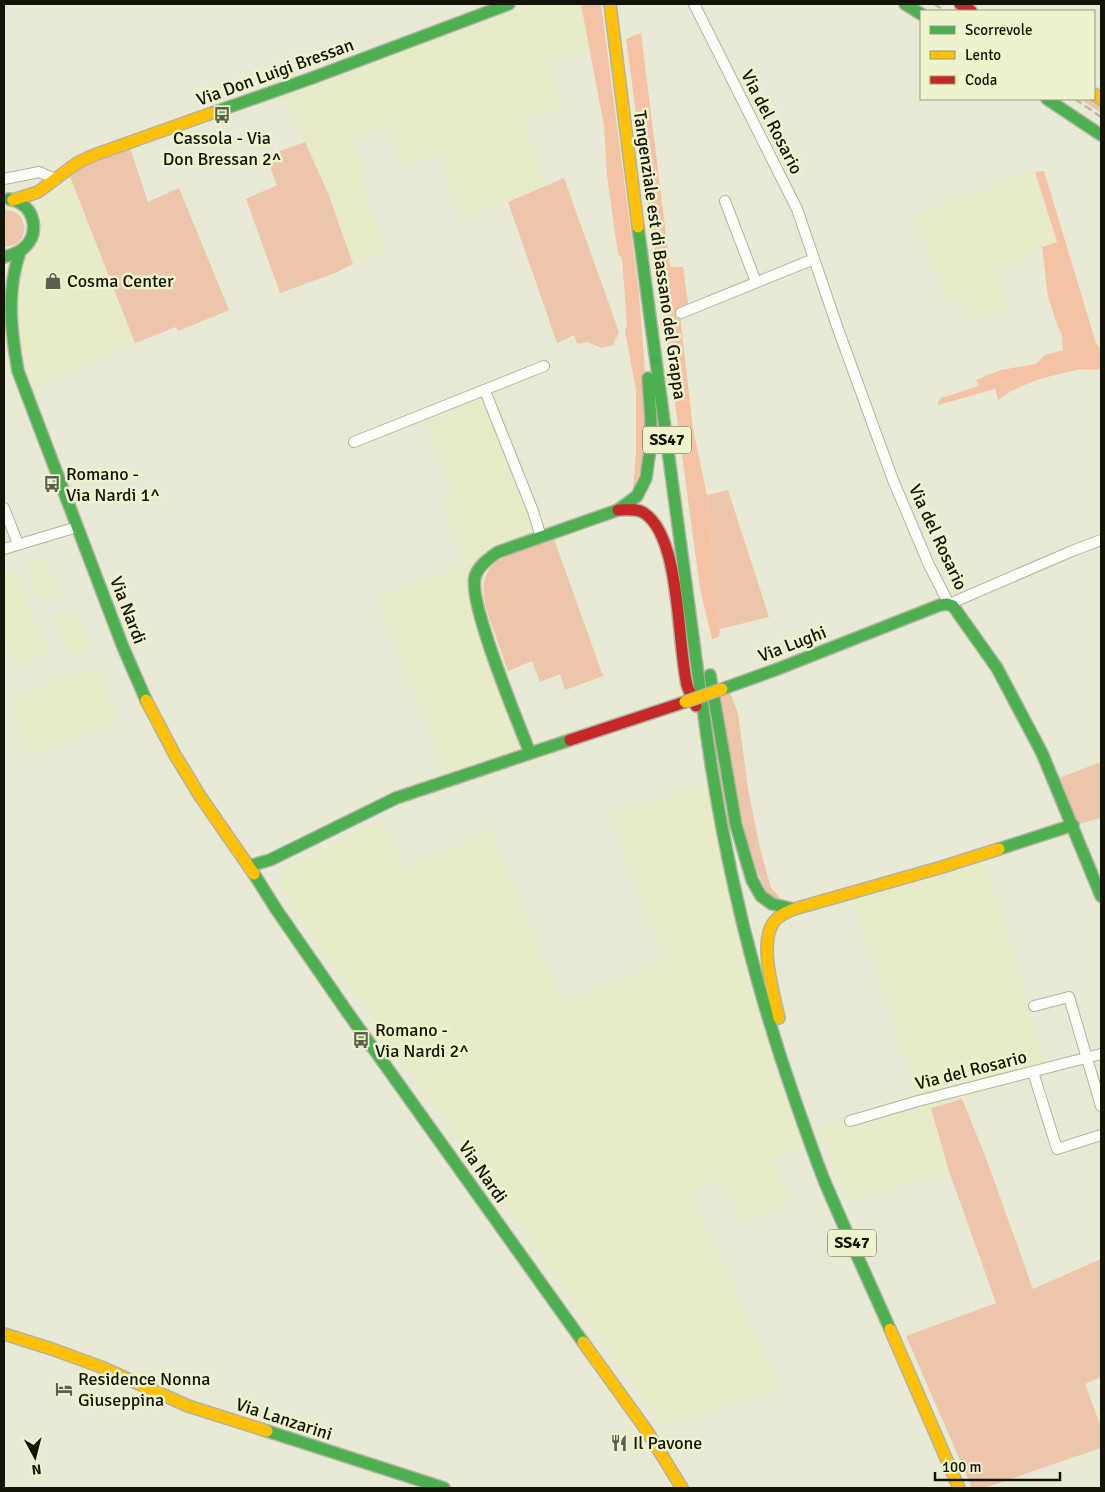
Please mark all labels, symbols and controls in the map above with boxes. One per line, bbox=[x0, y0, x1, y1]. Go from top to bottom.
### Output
legend bbox=[920, 10, 1095, 100]
text: Scorrevole bbox=[965, 21, 1032, 39]
street label: Via Don Luigi Bressan bbox=[193, 33, 357, 111]
text: Lento bbox=[965, 46, 1001, 64]
street label: Via del Rosario bbox=[736, 66, 808, 178]
text: Coda bbox=[965, 71, 997, 89]
bus stop icon: Cassola - Via Don Bressan 2^ bbox=[212, 105, 232, 125]
street label: Tangenziale est di Bassano del Grappa bbox=[629, 109, 691, 401]
place label: Cassola - Via Don Bressan 2^ bbox=[163, 127, 281, 170]
place label: Cosma Center bbox=[67, 270, 174, 292]
shop icon: Cosma Center bbox=[43, 271, 63, 291]
road number: SS47 bbox=[643, 426, 691, 454]
place label: Romano - Via Nardi 1^ bbox=[66, 463, 160, 506]
bus stop icon: Romano - Via Nardi 1^ bbox=[42, 474, 62, 494]
street label: Via del Rosario bbox=[904, 481, 972, 593]
street label: Via Nardi bbox=[105, 573, 151, 647]
street label: Via Lughi bbox=[755, 621, 829, 667]
place label: Romano - Via Nardi 2^ bbox=[375, 1019, 469, 1062]
bus stop icon: Romano - Via Nardi 2^ bbox=[351, 1030, 371, 1050]
street label: Via del Rosario bbox=[913, 1046, 1029, 1094]
street label: Via Nardi bbox=[454, 1137, 512, 1207]
road number: SS47 bbox=[828, 1230, 876, 1256]
place label: Residence Nonna Giuseppina bbox=[78, 1368, 210, 1411]
hotel icon: Residence Nonna Giuseppina bbox=[54, 1379, 74, 1399]
street label: Via Lanzarini bbox=[233, 1393, 335, 1445]
north arrow bbox=[10, 1432, 60, 1482]
place label: Il Pavone bbox=[633, 1432, 702, 1454]
restaurant icon: Il Pavone bbox=[609, 1433, 629, 1453]
scale bar bbox=[935, 1450, 1060, 1482]
text: 100 m bbox=[942, 1458, 982, 1476]
text: N bbox=[31, 1460, 42, 1478]

